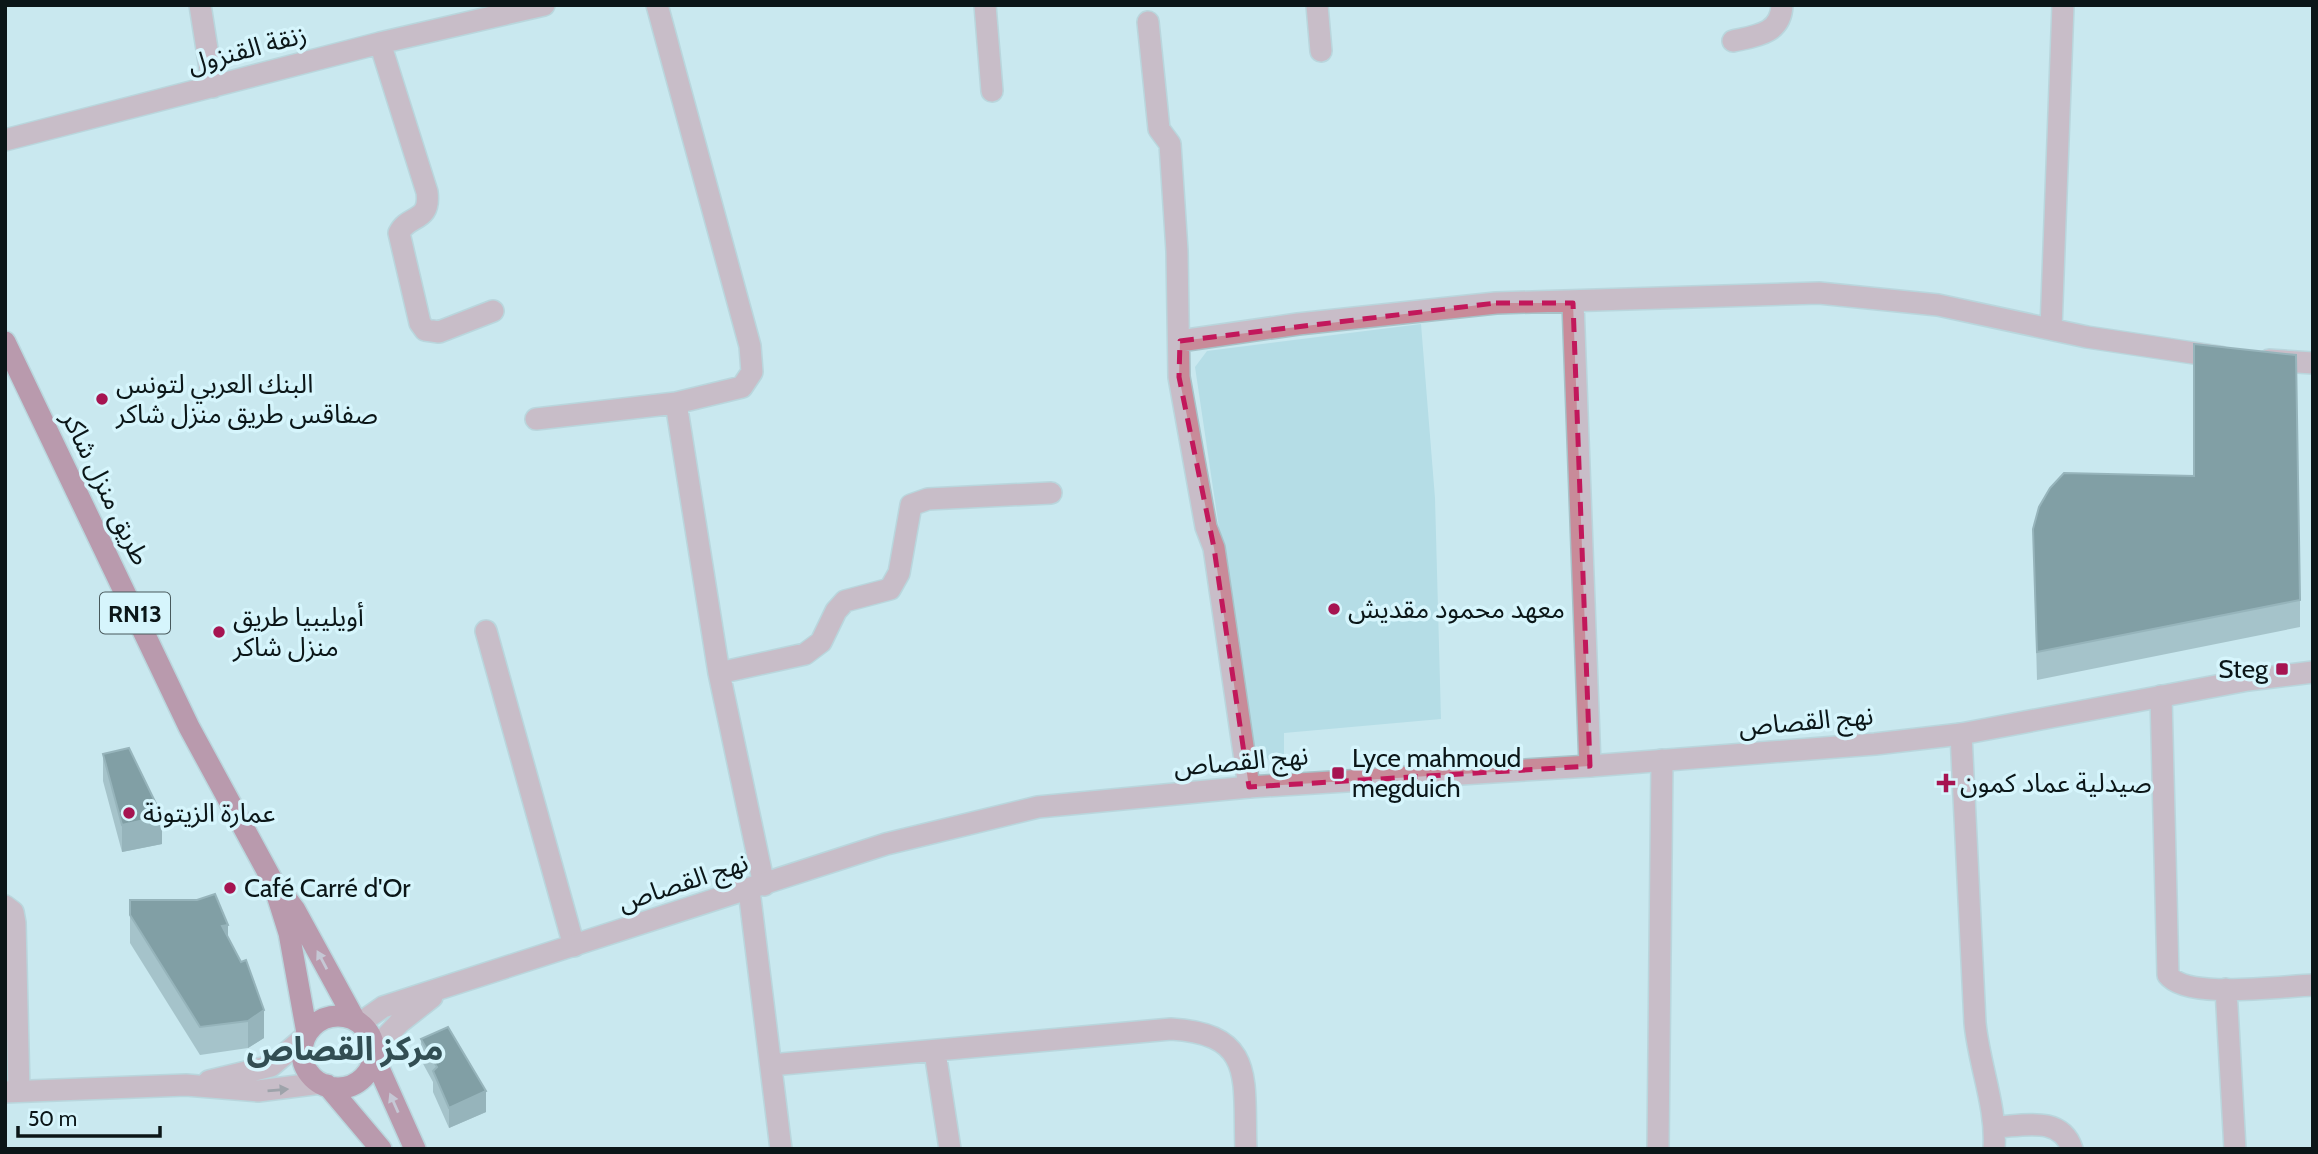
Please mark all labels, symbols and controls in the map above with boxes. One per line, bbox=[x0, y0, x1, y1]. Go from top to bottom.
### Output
street label: زنقة القنزول bbox=[184, 18, 310, 80]
place label: البنك العربي لتونس صفاقس طريق منزل شاكر bbox=[115, 368, 378, 430]
marker: البنك العربي لتونس صفاقس طريق منزل شاكر bbox=[94, 391, 110, 407]
street label: طريق منزل شاكر bbox=[54, 405, 157, 570]
road number: RN13 bbox=[100, 592, 170, 634]
place label: معهد محمود مقديش bbox=[1348, 593, 1565, 625]
place label: أويليبيا طريق منزل شاكر bbox=[232, 601, 364, 663]
marker: معهد محمود مقديش bbox=[1326, 601, 1342, 617]
marker: أويليبيا طريق منزل شاكر bbox=[211, 624, 227, 640]
place label: Steg bbox=[2218, 653, 2269, 685]
marker: Steg bbox=[2274, 661, 2290, 677]
street label: نهج القصاص bbox=[1737, 699, 1875, 747]
street label: نهج القصاص bbox=[1172, 739, 1310, 787]
place label: Lyce mahmoud megduich bbox=[1352, 742, 1521, 804]
marker: Lyce mahmoud megduich bbox=[1330, 765, 1346, 781]
place label: صيدلية عماد كمون bbox=[1960, 767, 2152, 799]
marker: صيدلية عماد كمون bbox=[1938, 775, 1954, 791]
place label: عمارة الزيتونة bbox=[143, 797, 275, 829]
marker: عمارة الزيتونة bbox=[121, 805, 137, 821]
street label: نهج القصاص bbox=[614, 846, 753, 922]
place label: Café Carré d'Or bbox=[244, 872, 411, 904]
marker: Café Carré d'Or bbox=[222, 880, 238, 896]
one-way arrow bbox=[316, 951, 328, 970]
district label: مركز القصاص bbox=[247, 1028, 443, 1068]
one-way arrow bbox=[267, 1084, 289, 1095]
one-way arrow bbox=[388, 1093, 400, 1113]
scale bar bbox=[18, 1094, 159, 1138]
text: 50 m bbox=[28, 1106, 77, 1131]

